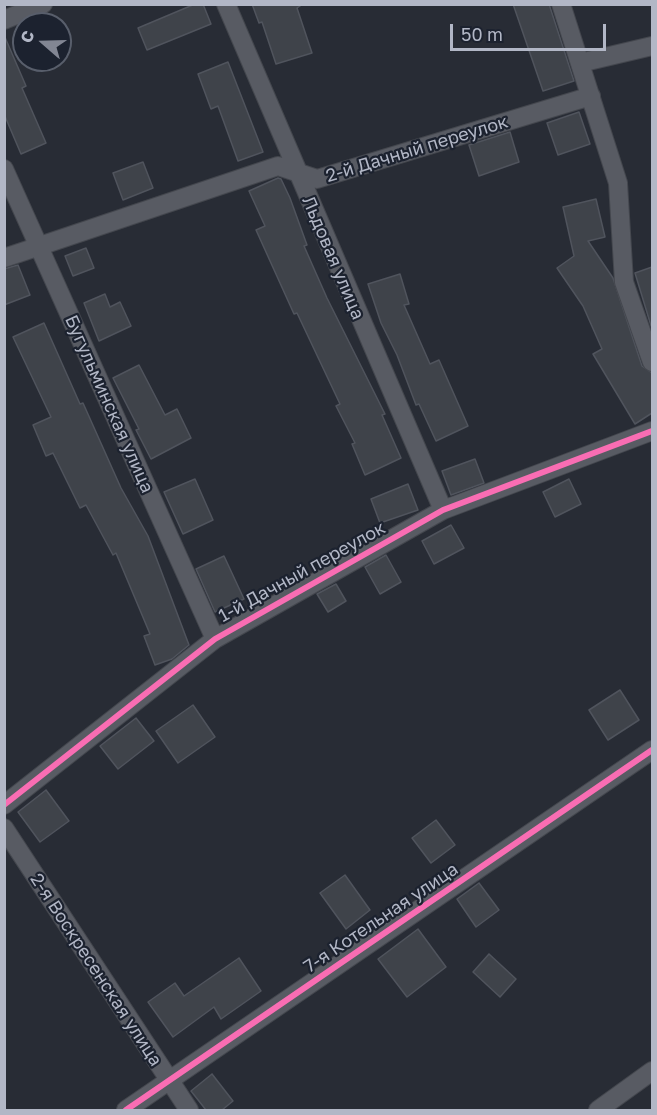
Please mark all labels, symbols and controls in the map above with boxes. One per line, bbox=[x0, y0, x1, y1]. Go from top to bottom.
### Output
north arrow bbox=[12, 12, 72, 72]
scale bar bbox=[453, 12, 609, 50]
text: 50 m bbox=[461, 23, 503, 45]
text: С bbox=[16, 28, 38, 45]
street label: 2-й Дачный переулок bbox=[323, 111, 511, 187]
street label: Льдовая улица bbox=[297, 193, 369, 323]
street label: Бугульминская улица bbox=[60, 312, 158, 496]
street label: 1-й Дачный переулок bbox=[215, 517, 389, 627]
street label: 7-я Котельная улица bbox=[300, 858, 462, 978]
street label: 2-я Воскресенская улица bbox=[26, 870, 166, 1070]

